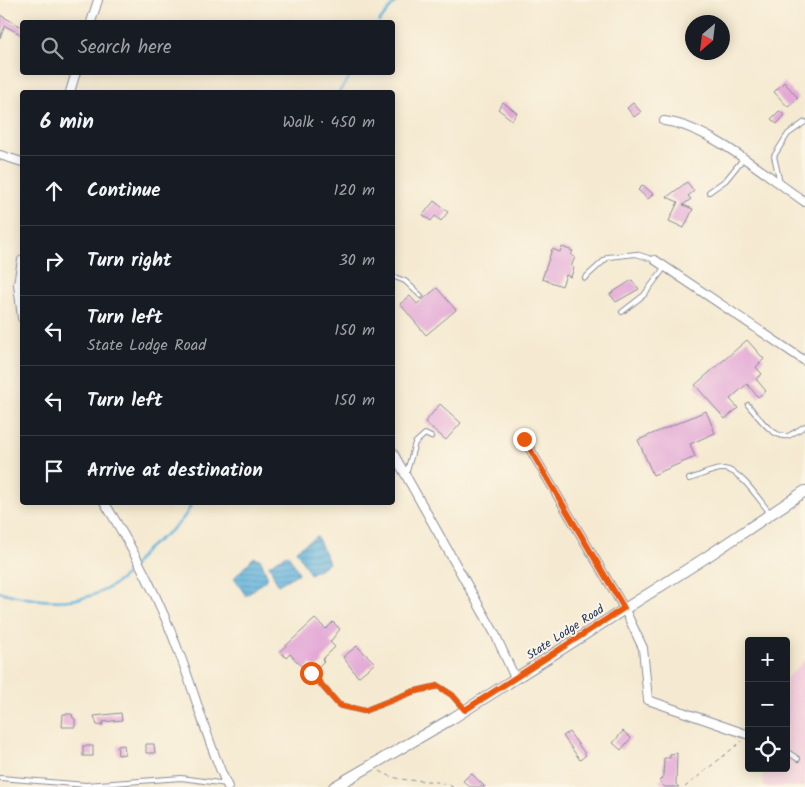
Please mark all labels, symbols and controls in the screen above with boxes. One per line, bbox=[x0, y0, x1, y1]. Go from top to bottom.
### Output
north arrow bbox=[685, 15, 730, 60]
search box bbox=[20, 20, 395, 75]
text: Search here bbox=[78, 33, 172, 63]
icon: search bbox=[38, 34, 66, 62]
text: 6 min bbox=[40, 106, 94, 139]
text: Walk · 450 m bbox=[282, 110, 375, 135]
text: Continue bbox=[87, 176, 160, 206]
icon: ahead bbox=[40, 177, 68, 205]
text: 120 m bbox=[334, 178, 375, 203]
text: Turn right bbox=[87, 246, 172, 276]
icon: right bbox=[40, 247, 68, 275]
text: 30 m bbox=[339, 248, 375, 273]
text: Turn left bbox=[87, 303, 162, 333]
icon: left bbox=[40, 317, 68, 345]
text: 150 m bbox=[334, 318, 375, 343]
text: State Lodge Road bbox=[87, 333, 206, 358]
text: Turn left bbox=[87, 386, 162, 416]
icon: left bbox=[40, 387, 68, 415]
text: 150 m bbox=[334, 388, 375, 413]
route end bbox=[513, 428, 536, 451]
text: Arrive at destination bbox=[87, 456, 263, 486]
icon: arrive bbox=[40, 457, 68, 485]
street label: State Lodge Road bbox=[523, 600, 609, 665]
map controls bbox=[745, 637, 790, 772]
button: + bbox=[745, 637, 790, 682]
route start bbox=[300, 662, 323, 685]
button: − bbox=[745, 682, 790, 727]
button: locate bbox=[745, 727, 790, 772]

